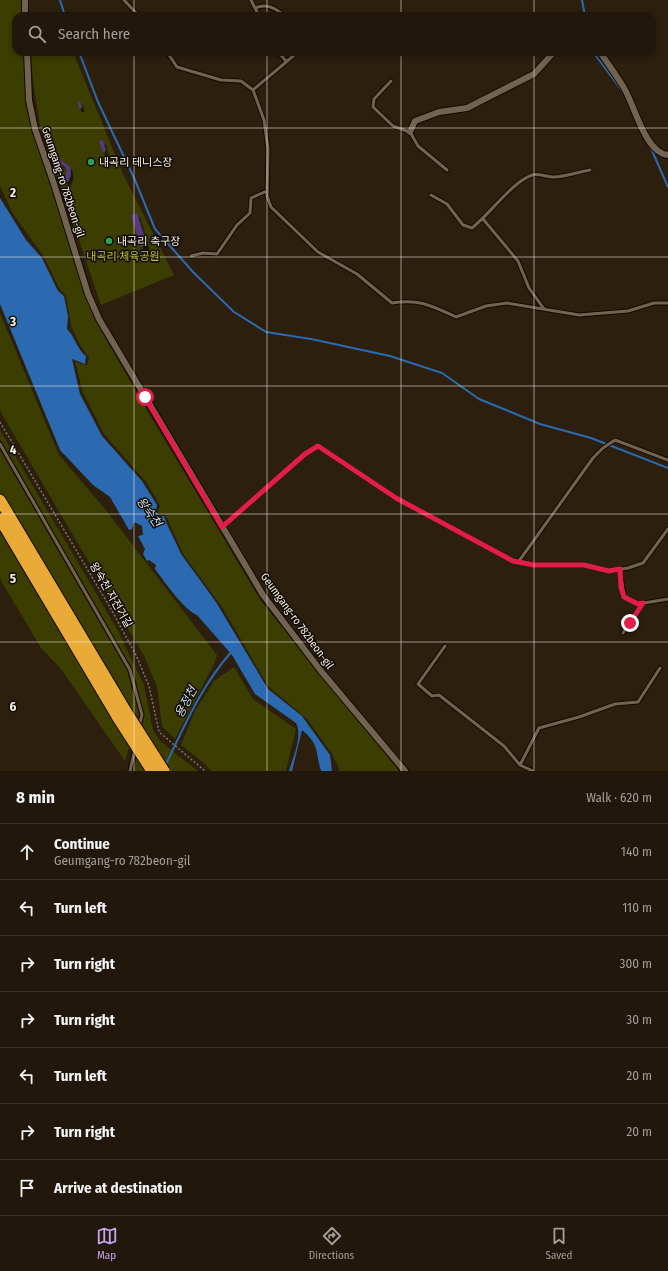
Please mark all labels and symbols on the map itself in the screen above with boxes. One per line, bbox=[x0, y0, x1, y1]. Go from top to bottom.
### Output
street label: Geumgang-ro 782beon-gil bbox=[39, 125, 87, 239]
place label: 내곡리 테니스장 bbox=[99, 156, 172, 169]
marker: 내곡리 테니스장 bbox=[86, 157, 96, 167]
text: 2 bbox=[9, 185, 16, 200]
place label: 내곡리 축구장 bbox=[117, 235, 180, 248]
marker: 내곡리 축구장 bbox=[104, 236, 114, 246]
park label: 내곡리 체육공원 bbox=[86, 250, 160, 263]
text: 3 bbox=[9, 314, 16, 329]
route start bbox=[136, 388, 154, 406]
text: 4 bbox=[10, 442, 17, 457]
water label: 왕숙천 bbox=[134, 494, 165, 531]
street label: 왕숙천 자전거길 bbox=[87, 560, 135, 630]
street label: Geumgang-ro 782beon-gil bbox=[258, 570, 336, 672]
text: 5 bbox=[10, 571, 16, 586]
route end bbox=[621, 614, 639, 632]
water label: 용정천 bbox=[172, 682, 201, 720]
text: 6 bbox=[10, 699, 17, 714]

